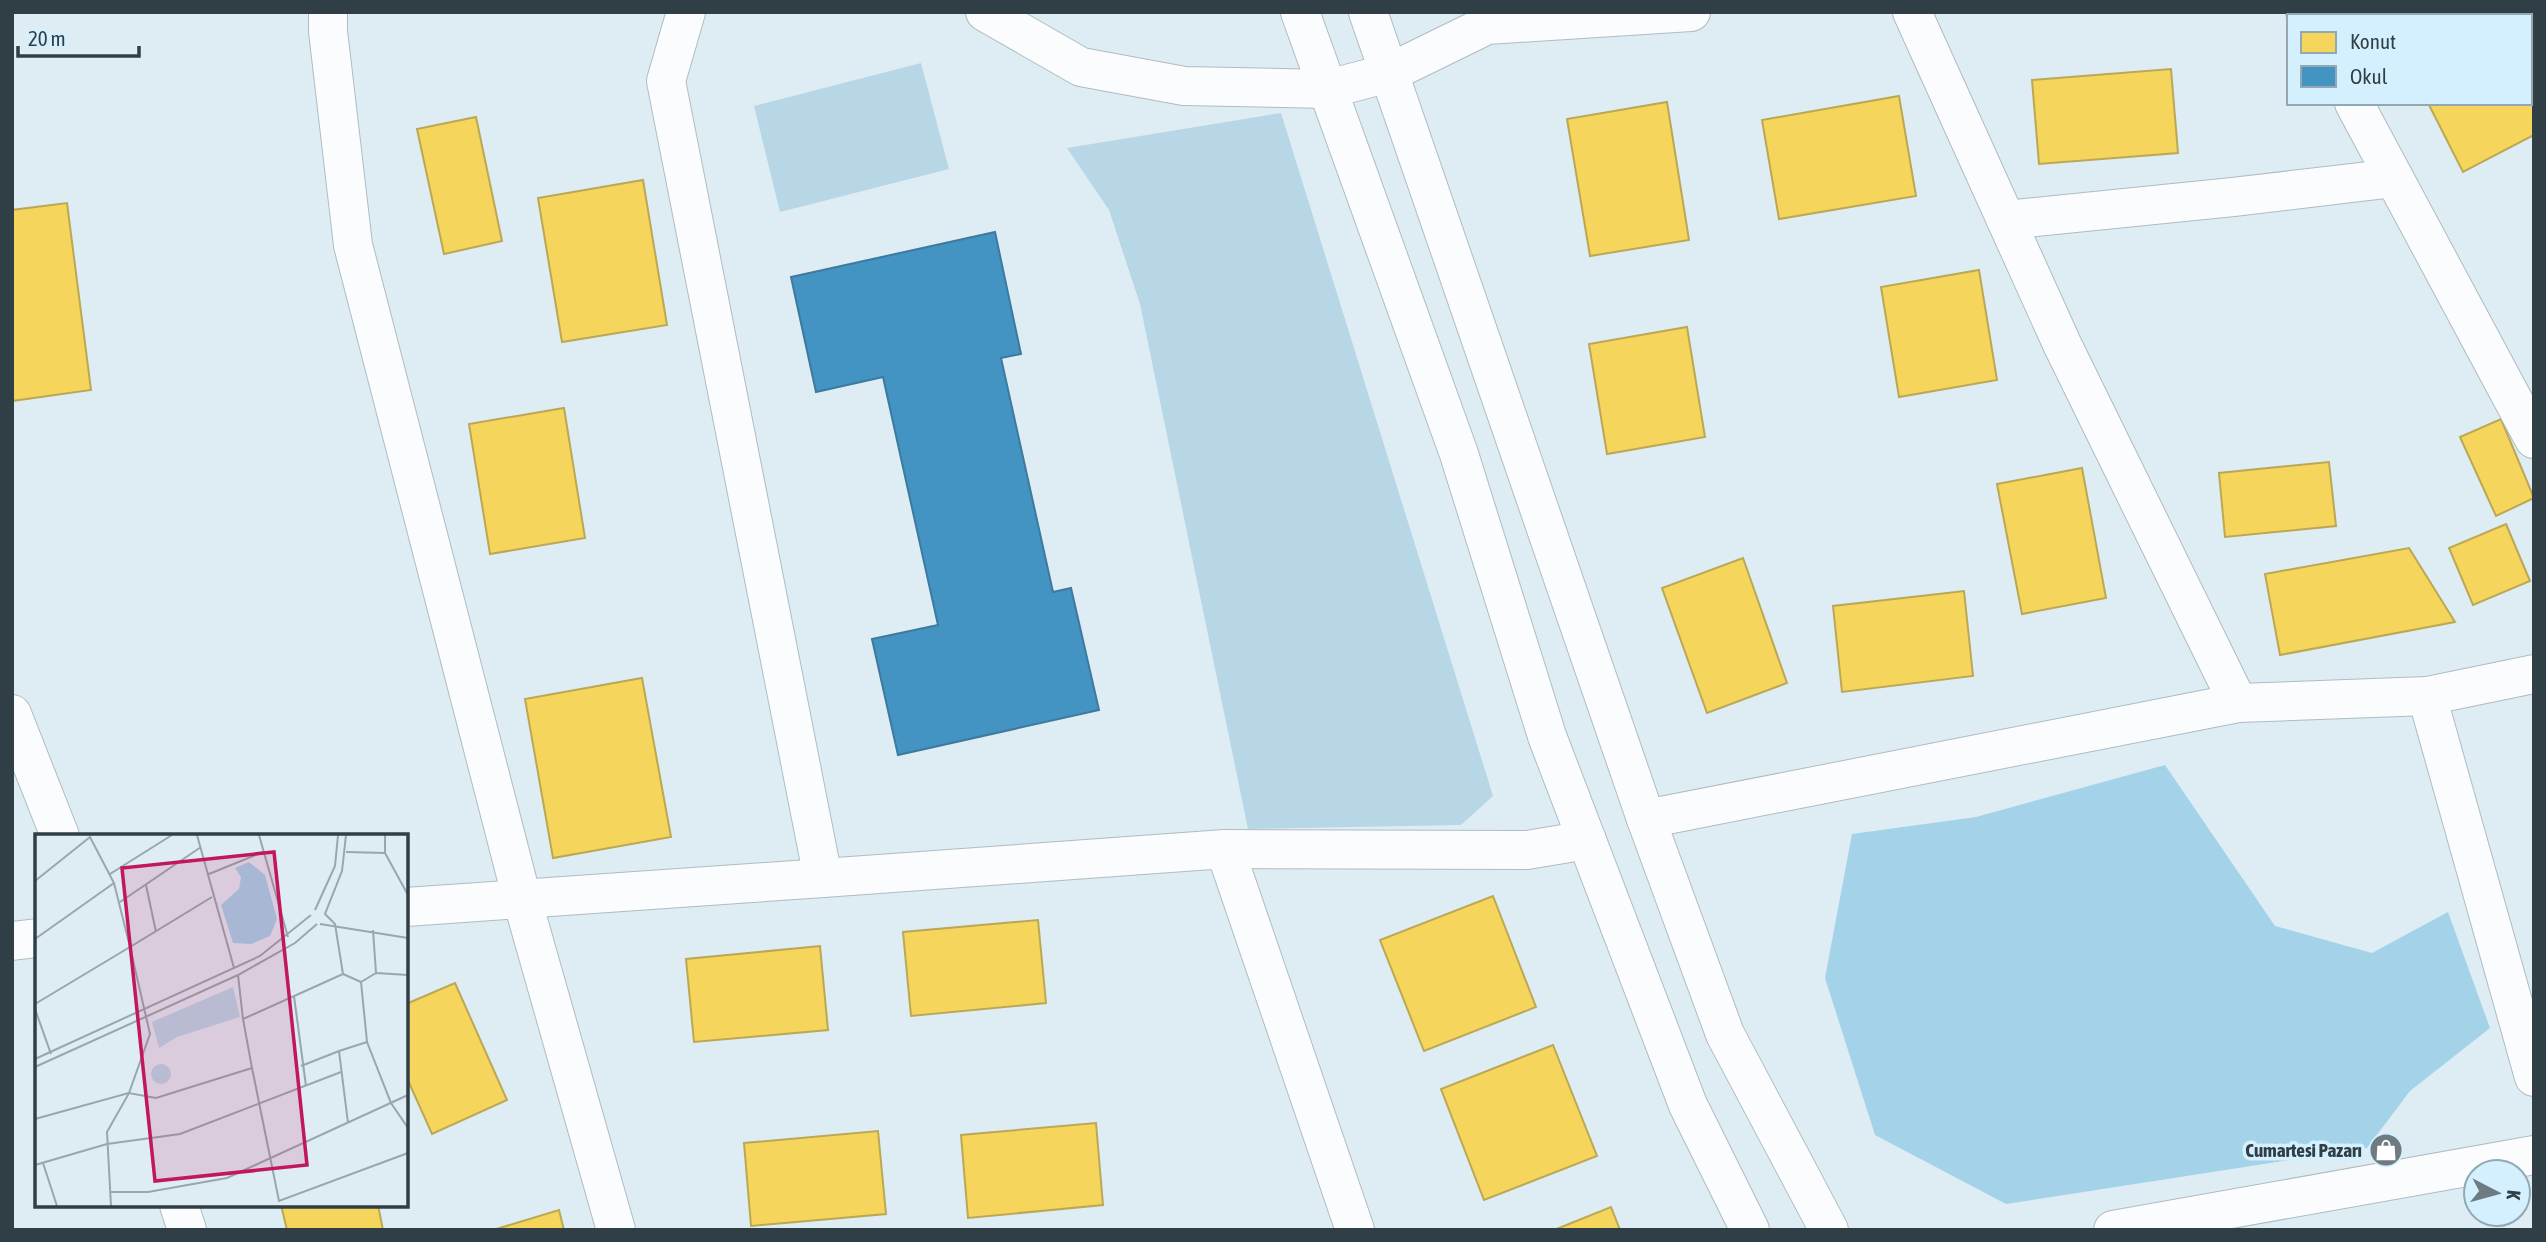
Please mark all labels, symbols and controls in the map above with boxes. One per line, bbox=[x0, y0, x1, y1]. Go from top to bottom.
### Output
scale bar bbox=[18, 14, 138, 58]
legend bbox=[2287, 14, 2532, 105]
text: 20 m bbox=[28, 26, 66, 50]
text: Konut bbox=[2350, 29, 2396, 53]
text: Okul bbox=[2350, 64, 2388, 88]
inset map bbox=[35, 834, 408, 1207]
shop icon: Cumartesi Pazarı bbox=[2367, 1131, 2405, 1169]
place label: Cumartesi Pazarı bbox=[2245, 1139, 2362, 1161]
north arrow bbox=[2462, 1158, 2532, 1228]
text: K bbox=[2502, 1189, 2525, 1201]

